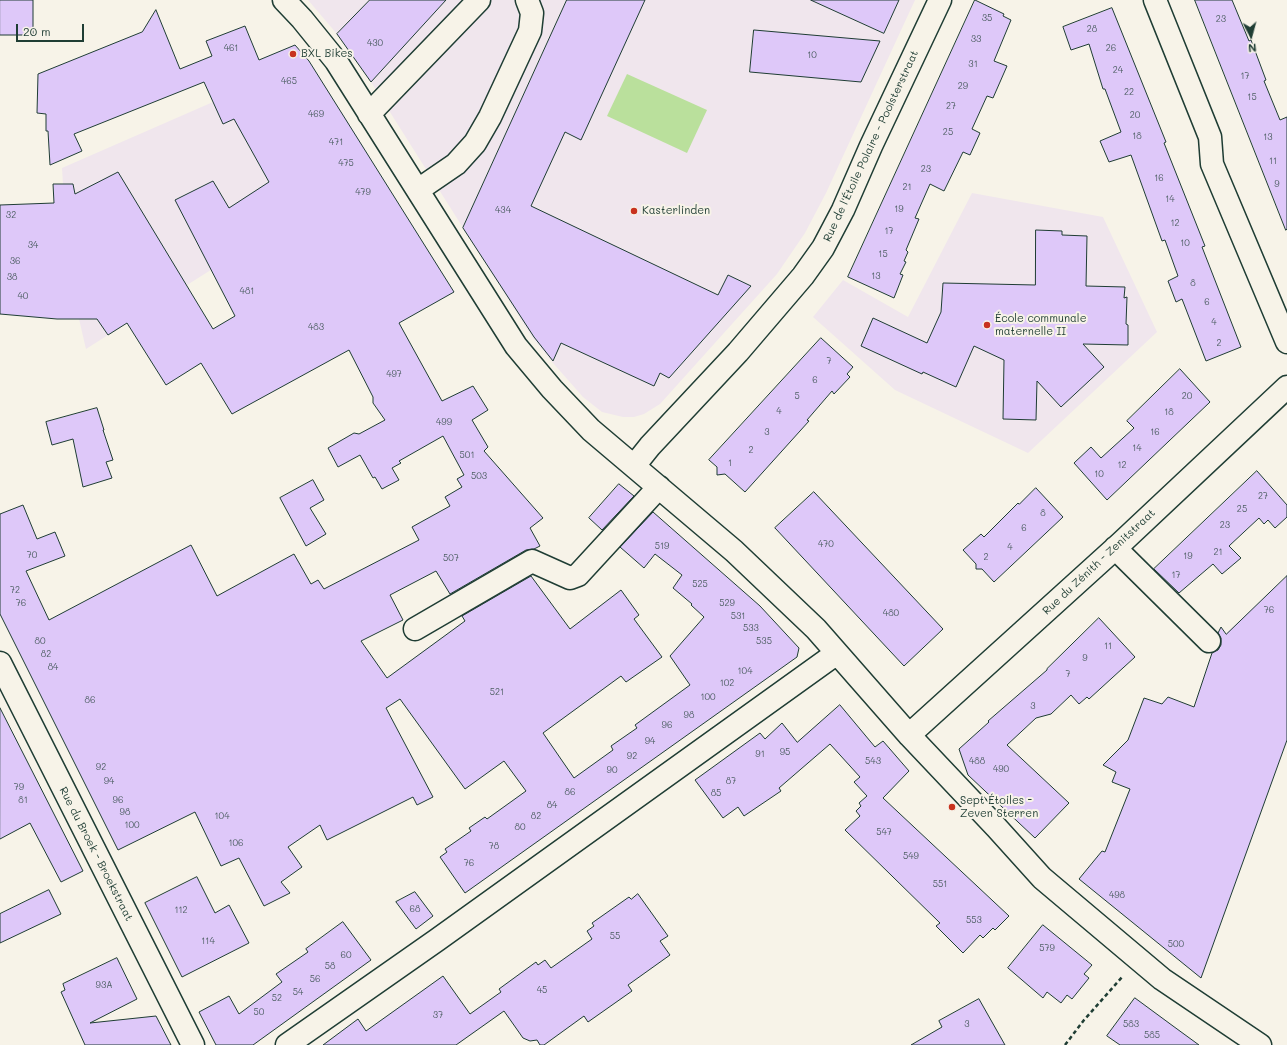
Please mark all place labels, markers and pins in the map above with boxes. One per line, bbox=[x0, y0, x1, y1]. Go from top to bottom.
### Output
place label: BXL Bikes bbox=[301, 47, 353, 61]
marker: BXL Bikes bbox=[288, 49, 298, 59]
place label: Kasterlinden bbox=[642, 204, 710, 218]
marker: Kasterlinden bbox=[629, 206, 639, 216]
place label: École communale maternelle II bbox=[995, 312, 1086, 338]
marker: École communale maternelle II bbox=[982, 320, 992, 330]
place label: Sept Étoiles - Zeven Sterren bbox=[960, 794, 1038, 820]
marker: Sept Étoiles - Zeven Sterren bbox=[947, 802, 957, 812]

